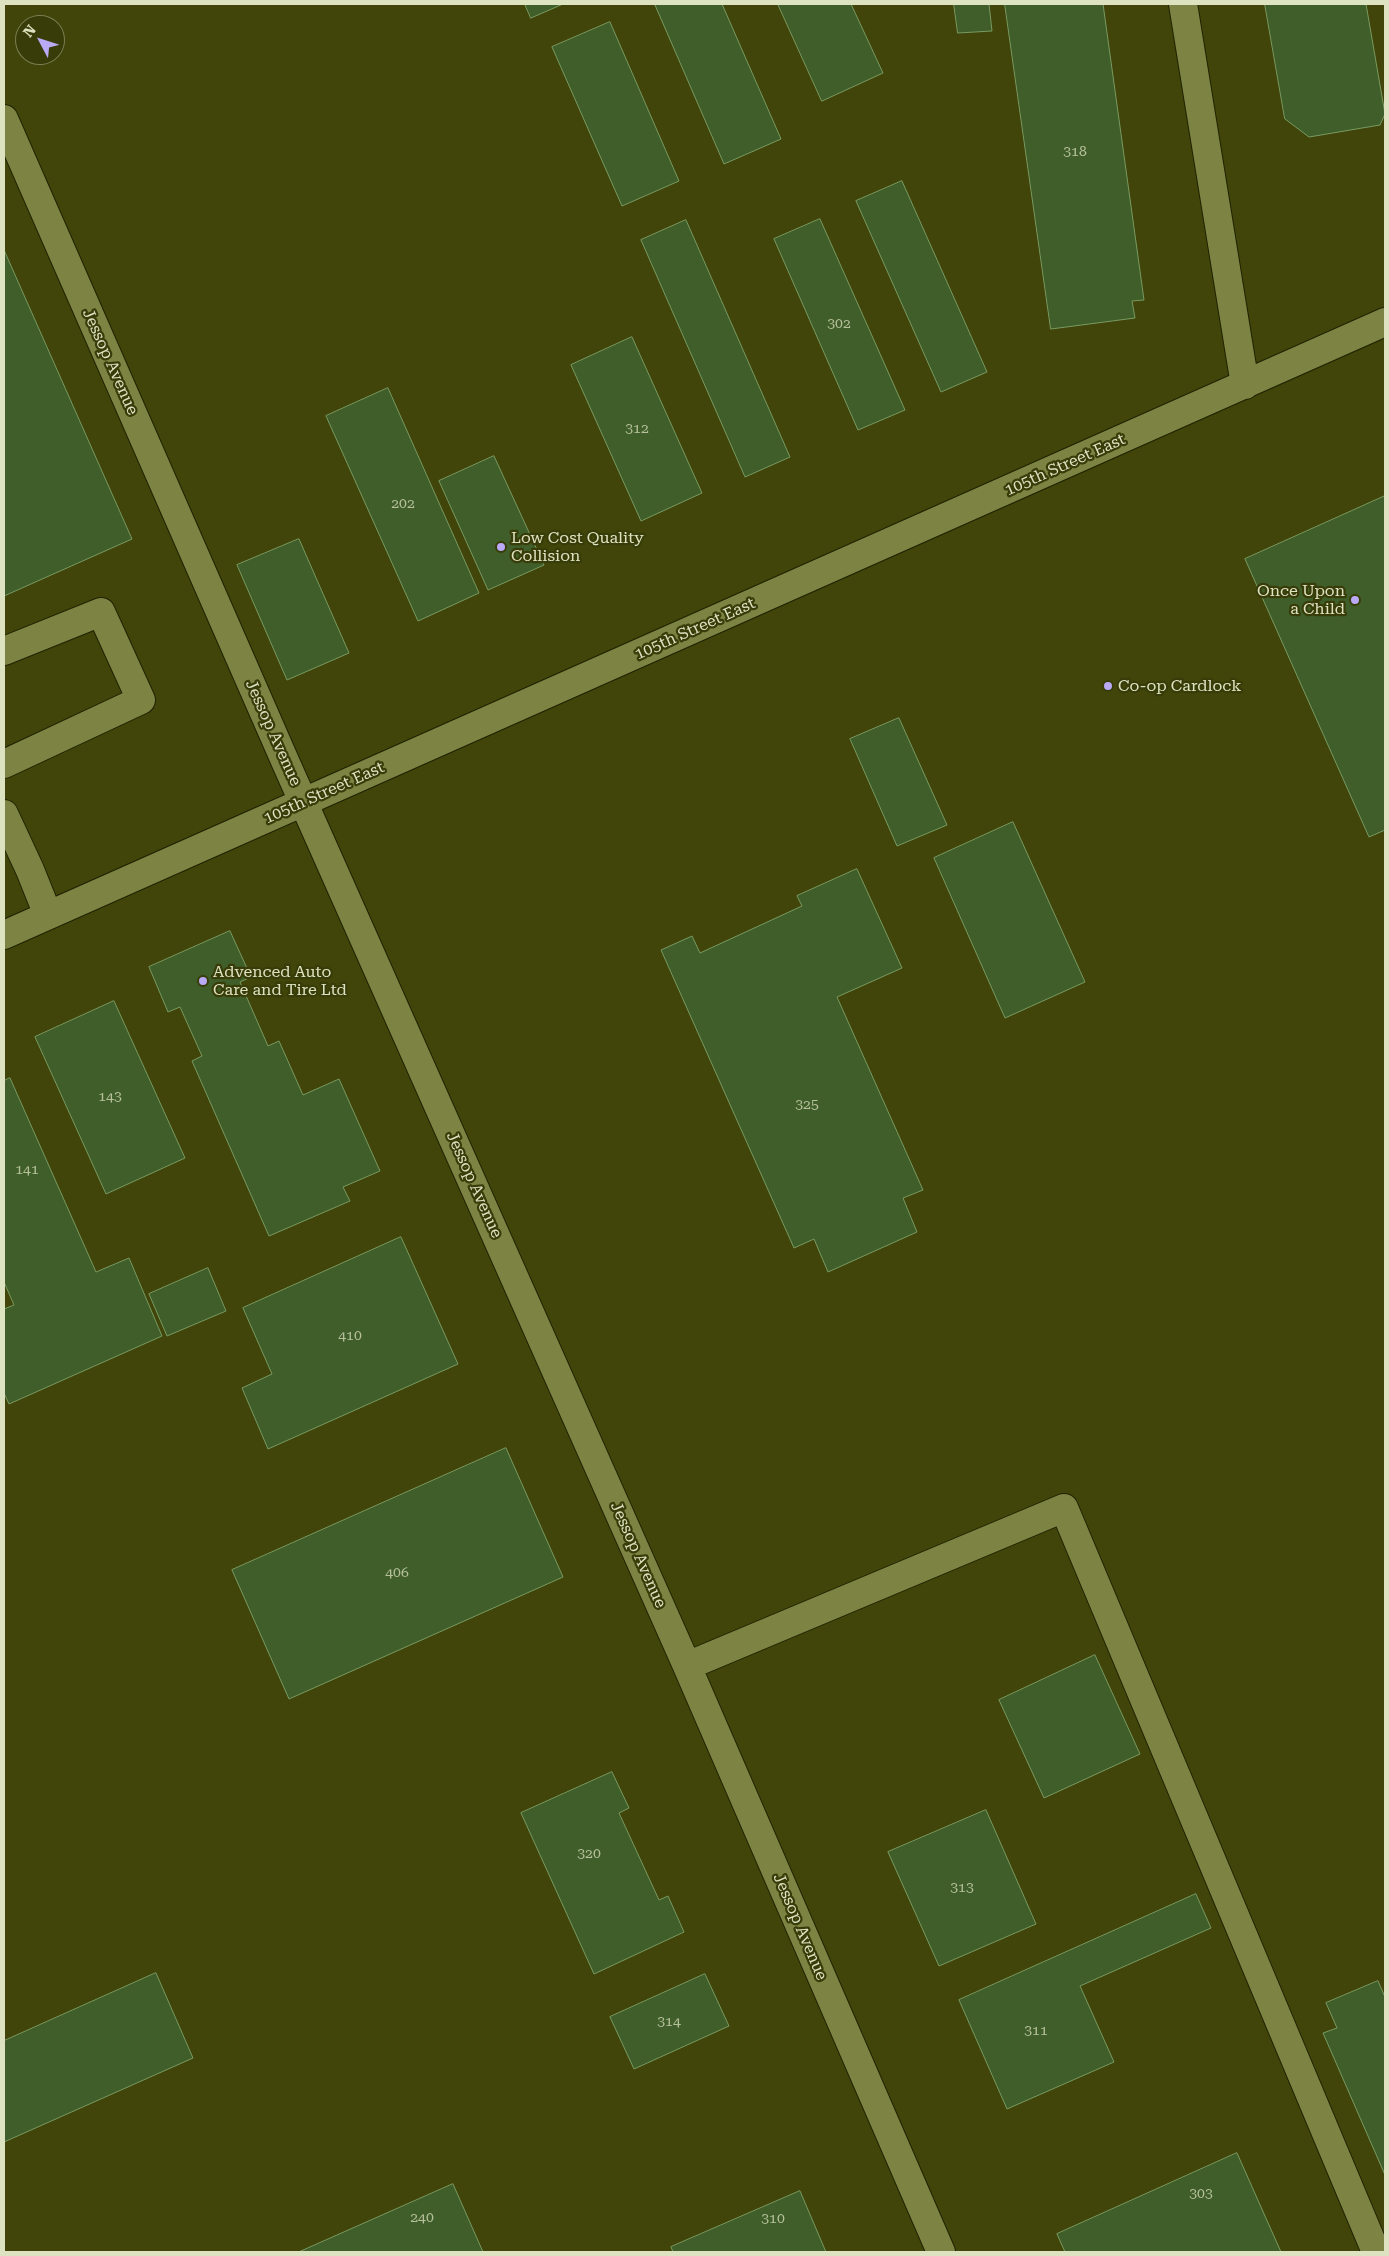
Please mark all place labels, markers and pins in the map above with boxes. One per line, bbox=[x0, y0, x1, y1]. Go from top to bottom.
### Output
place label: Low Cost Quality Collision bbox=[511, 528, 644, 566]
marker: Low Cost Quality Collision bbox=[495, 541, 507, 553]
place label: Once Upon a Child bbox=[1257, 581, 1345, 619]
marker: Once Upon a Child bbox=[1349, 594, 1361, 606]
place label: Co-op Cardlock bbox=[1118, 676, 1241, 696]
marker: Co-op Cardlock bbox=[1102, 680, 1114, 692]
place label: Advenced Auto Care and Tire Ltd bbox=[213, 962, 347, 1000]
marker: Advenced Auto Care and Tire Ltd bbox=[197, 975, 209, 987]

